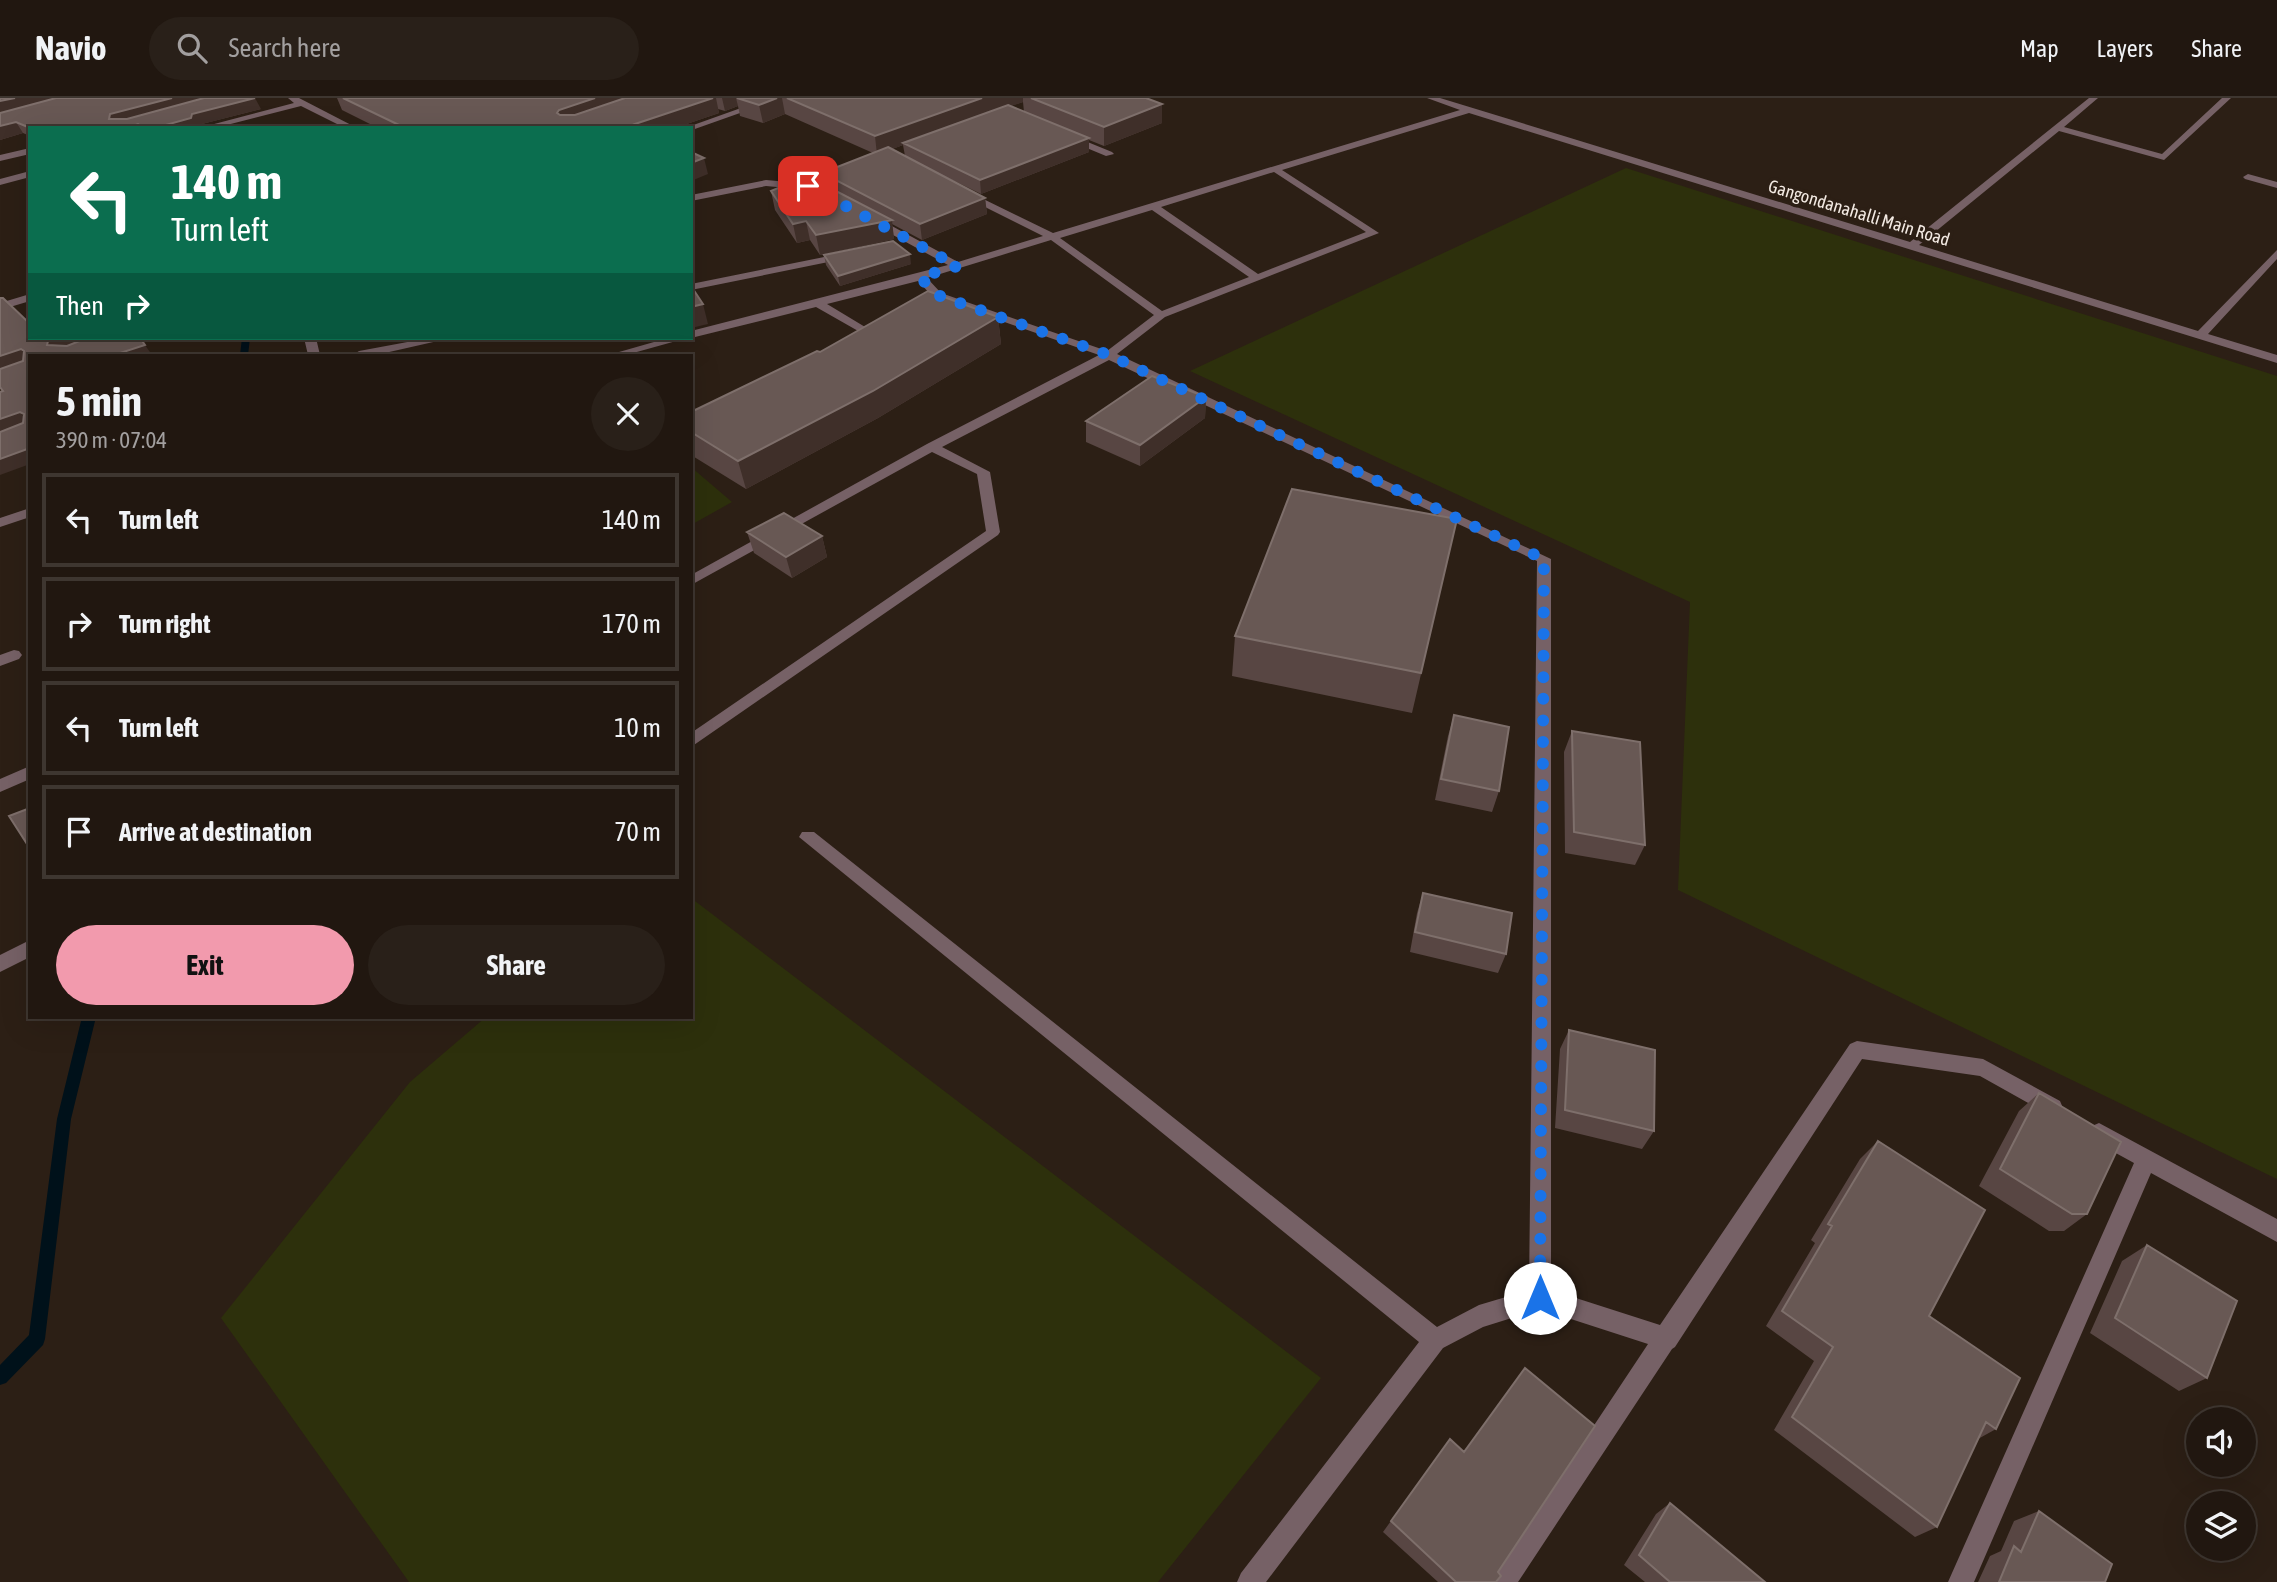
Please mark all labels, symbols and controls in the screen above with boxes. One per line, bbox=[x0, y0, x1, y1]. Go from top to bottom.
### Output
search box bbox=[149, 17, 639, 80]
text: Navio bbox=[35, 29, 107, 67]
icon: search bbox=[173, 29, 211, 67]
text: Search here bbox=[229, 33, 341, 63]
text: Map bbox=[2020, 35, 2059, 62]
text: Layers bbox=[2097, 35, 2153, 62]
text: Share bbox=[2191, 35, 2242, 62]
text: 140 m bbox=[171, 153, 282, 209]
icon: left bbox=[56, 154, 147, 245]
pin bbox=[778, 156, 838, 216]
icon: arrive bbox=[789, 167, 827, 205]
street label: Gangondanahalli Main Road bbox=[1766, 175, 1952, 250]
text: Turn left bbox=[171, 211, 269, 248]
icon: right bbox=[118, 287, 156, 325]
text: Then bbox=[56, 291, 104, 321]
text: 5 min bbox=[56, 377, 142, 425]
button: close bbox=[591, 377, 665, 451]
text: 390 m · 07:04 bbox=[56, 427, 167, 453]
icon: left bbox=[60, 501, 98, 539]
text: Turn left bbox=[119, 505, 199, 535]
text: 140 m bbox=[602, 505, 661, 535]
icon: right bbox=[60, 605, 98, 643]
text: Turn right bbox=[119, 609, 210, 639]
text: 170 m bbox=[602, 609, 661, 639]
icon: left bbox=[60, 709, 98, 747]
text: Turn left bbox=[119, 713, 199, 743]
text: 10 m bbox=[614, 713, 661, 743]
icon: arrive bbox=[60, 813, 98, 851]
text: Arrive at destination bbox=[119, 817, 312, 847]
text: 70 m bbox=[614, 817, 661, 847]
button: Exit bbox=[56, 925, 354, 1005]
button: Share bbox=[368, 925, 665, 1005]
position arrow bbox=[1503, 1261, 1577, 1335]
map controls bbox=[2186, 1407, 2256, 1561]
button: sound bbox=[2186, 1407, 2256, 1477]
button: layers bbox=[2186, 1491, 2256, 1561]

